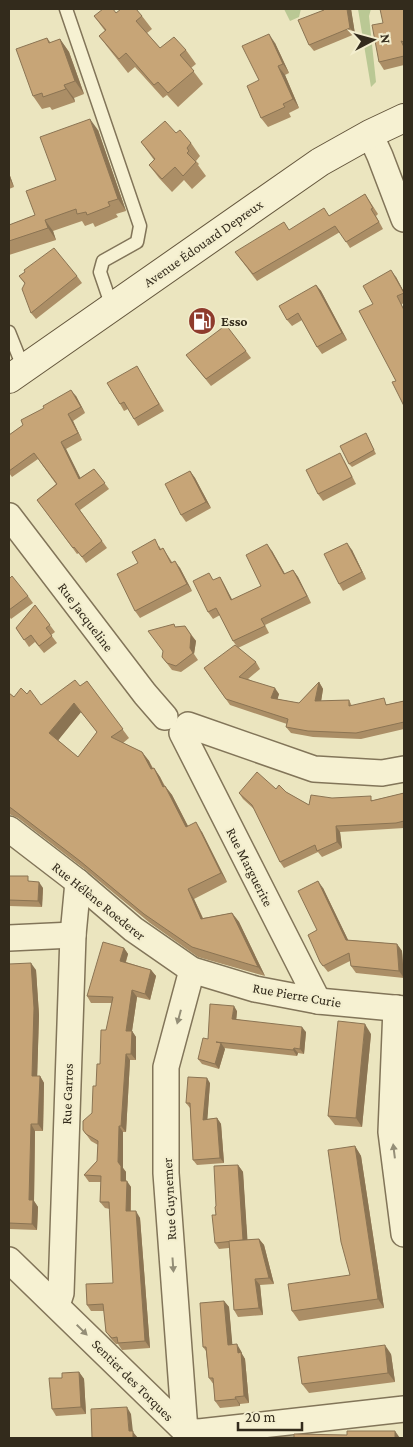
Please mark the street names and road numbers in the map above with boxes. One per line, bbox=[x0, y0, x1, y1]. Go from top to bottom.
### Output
street label: Avenue Édouard Depreux bbox=[140, 195, 266, 290]
street label: Rue Jacqueline bbox=[55, 579, 117, 655]
street label: Rue Marguerite bbox=[223, 825, 277, 909]
street label: Rue Hélène Roederer bbox=[49, 859, 149, 943]
street label: Rue Pierre Curie bbox=[252, 979, 342, 1011]
street label: Rue Garros bbox=[58, 1063, 76, 1125]
street label: Rue Guynemer bbox=[159, 1157, 179, 1241]
street label: Sentier des Torques bbox=[89, 1336, 177, 1424]

